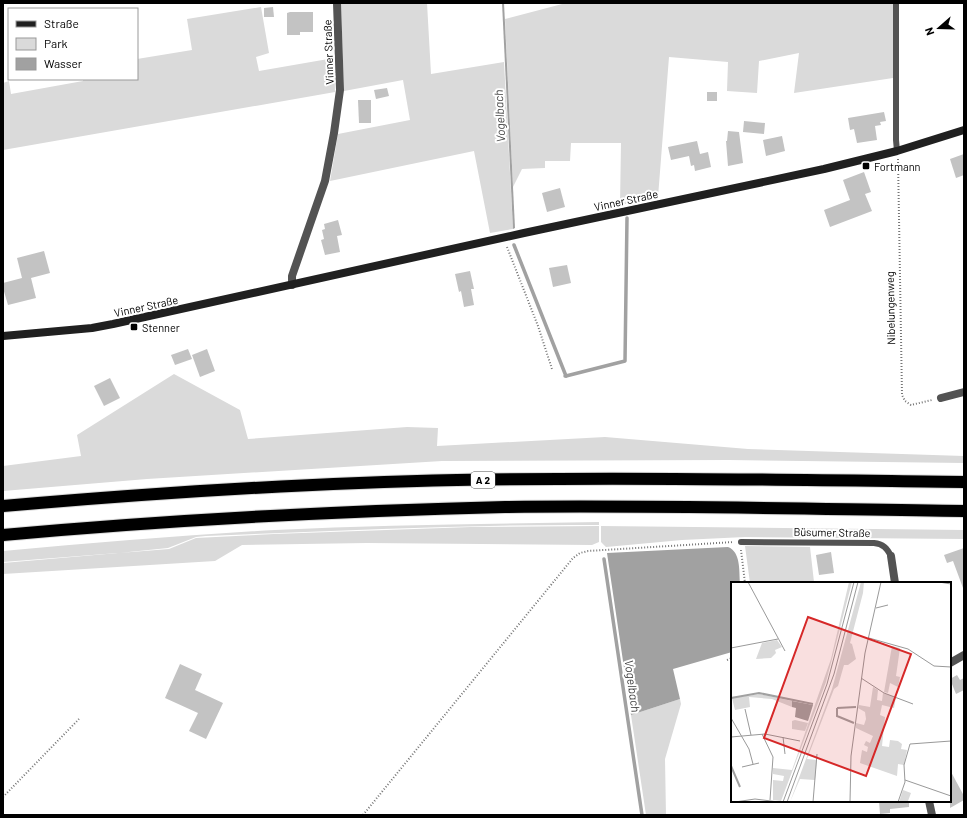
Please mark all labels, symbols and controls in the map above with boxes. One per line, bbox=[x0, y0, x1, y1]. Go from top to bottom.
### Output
legend bbox=[8, 8, 138, 80]
north arrow bbox=[919, 8, 959, 48]
text: Straße bbox=[44, 16, 79, 30]
street label: Vinner Straße bbox=[320, 19, 336, 85]
text: N bbox=[922, 26, 936, 37]
text: Park bbox=[44, 36, 68, 50]
text: Wasser bbox=[44, 56, 83, 70]
water label: Vogelbach bbox=[491, 89, 507, 143]
place label: Fortmann bbox=[874, 160, 921, 173]
marker: Fortmann bbox=[861, 161, 871, 171]
street label: Vinner Straße bbox=[593, 187, 659, 213]
street label: Nibelungenweg bbox=[883, 271, 897, 345]
street label: Vinner Straße bbox=[113, 293, 179, 319]
place label: Stenner bbox=[142, 321, 180, 334]
marker: Stenner bbox=[129, 322, 139, 332]
road number: A 2 bbox=[471, 472, 495, 488]
street label: Büsumer Straße bbox=[793, 525, 871, 539]
inset map bbox=[731, 582, 951, 802]
water label: Vogelbach bbox=[622, 659, 644, 713]

